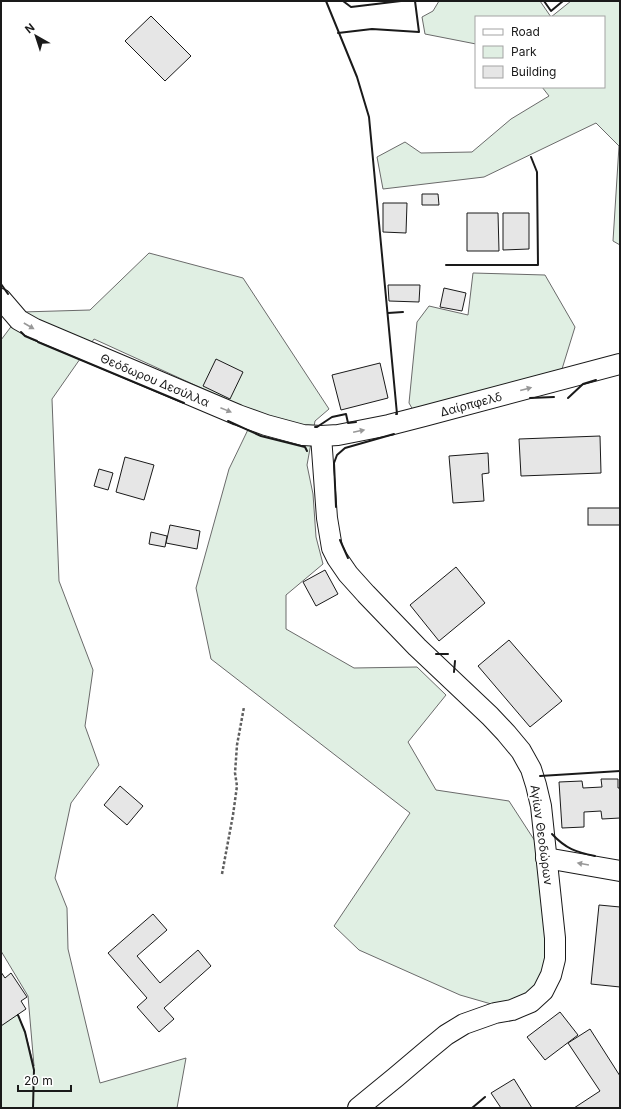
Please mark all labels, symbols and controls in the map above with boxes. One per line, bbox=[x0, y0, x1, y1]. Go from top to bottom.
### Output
north arrow bbox=[16, 16, 56, 56]
legend bbox=[475, 16, 605, 88]
text: N bbox=[22, 20, 37, 36]
text: Road bbox=[511, 24, 540, 39]
text: Park bbox=[511, 44, 537, 59]
text: Building bbox=[511, 64, 556, 79]
one-way arrow bbox=[23, 322, 35, 329]
street label: Θεόδωρου Δεσύλλα bbox=[98, 350, 212, 410]
one-way arrow bbox=[520, 386, 532, 392]
street label: Δαίρπφελδ bbox=[439, 389, 503, 419]
one-way arrow bbox=[220, 407, 232, 413]
one-way arrow bbox=[353, 428, 365, 434]
street label: Αγίων Θεοδώρων bbox=[528, 784, 556, 886]
one-way arrow bbox=[577, 861, 589, 867]
scale bar bbox=[18, 1067, 71, 1093]
text: 20 m bbox=[24, 1073, 53, 1088]

